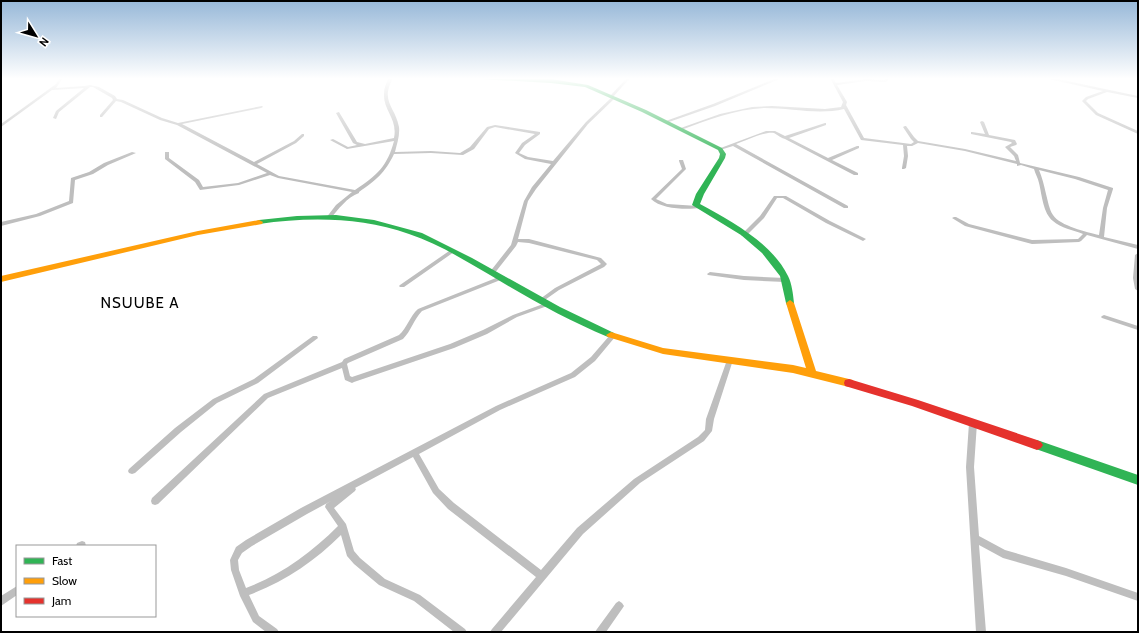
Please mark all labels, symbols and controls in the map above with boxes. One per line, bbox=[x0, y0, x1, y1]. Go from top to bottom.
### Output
north arrow bbox=[16, 16, 56, 56]
text: N bbox=[36, 35, 52, 49]
district label: NSUUBE A bbox=[101, 294, 179, 312]
legend bbox=[16, 545, 156, 617]
text: Fast bbox=[52, 553, 72, 568]
text: Slow bbox=[52, 573, 77, 588]
text: Jam bbox=[51, 593, 71, 608]

